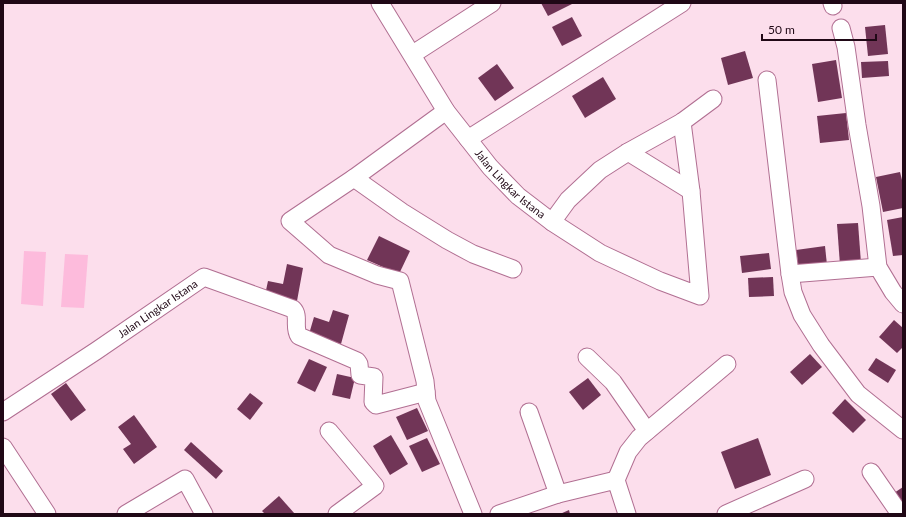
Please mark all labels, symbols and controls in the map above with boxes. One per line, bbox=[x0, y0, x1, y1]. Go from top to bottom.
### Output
scale bar bbox=[762, 16, 876, 42]
text: 50 m bbox=[768, 22, 795, 37]
street label: Jalan Lingkar Istana bbox=[473, 147, 548, 221]
street label: Jalan Lingkar Istana bbox=[115, 277, 200, 340]

